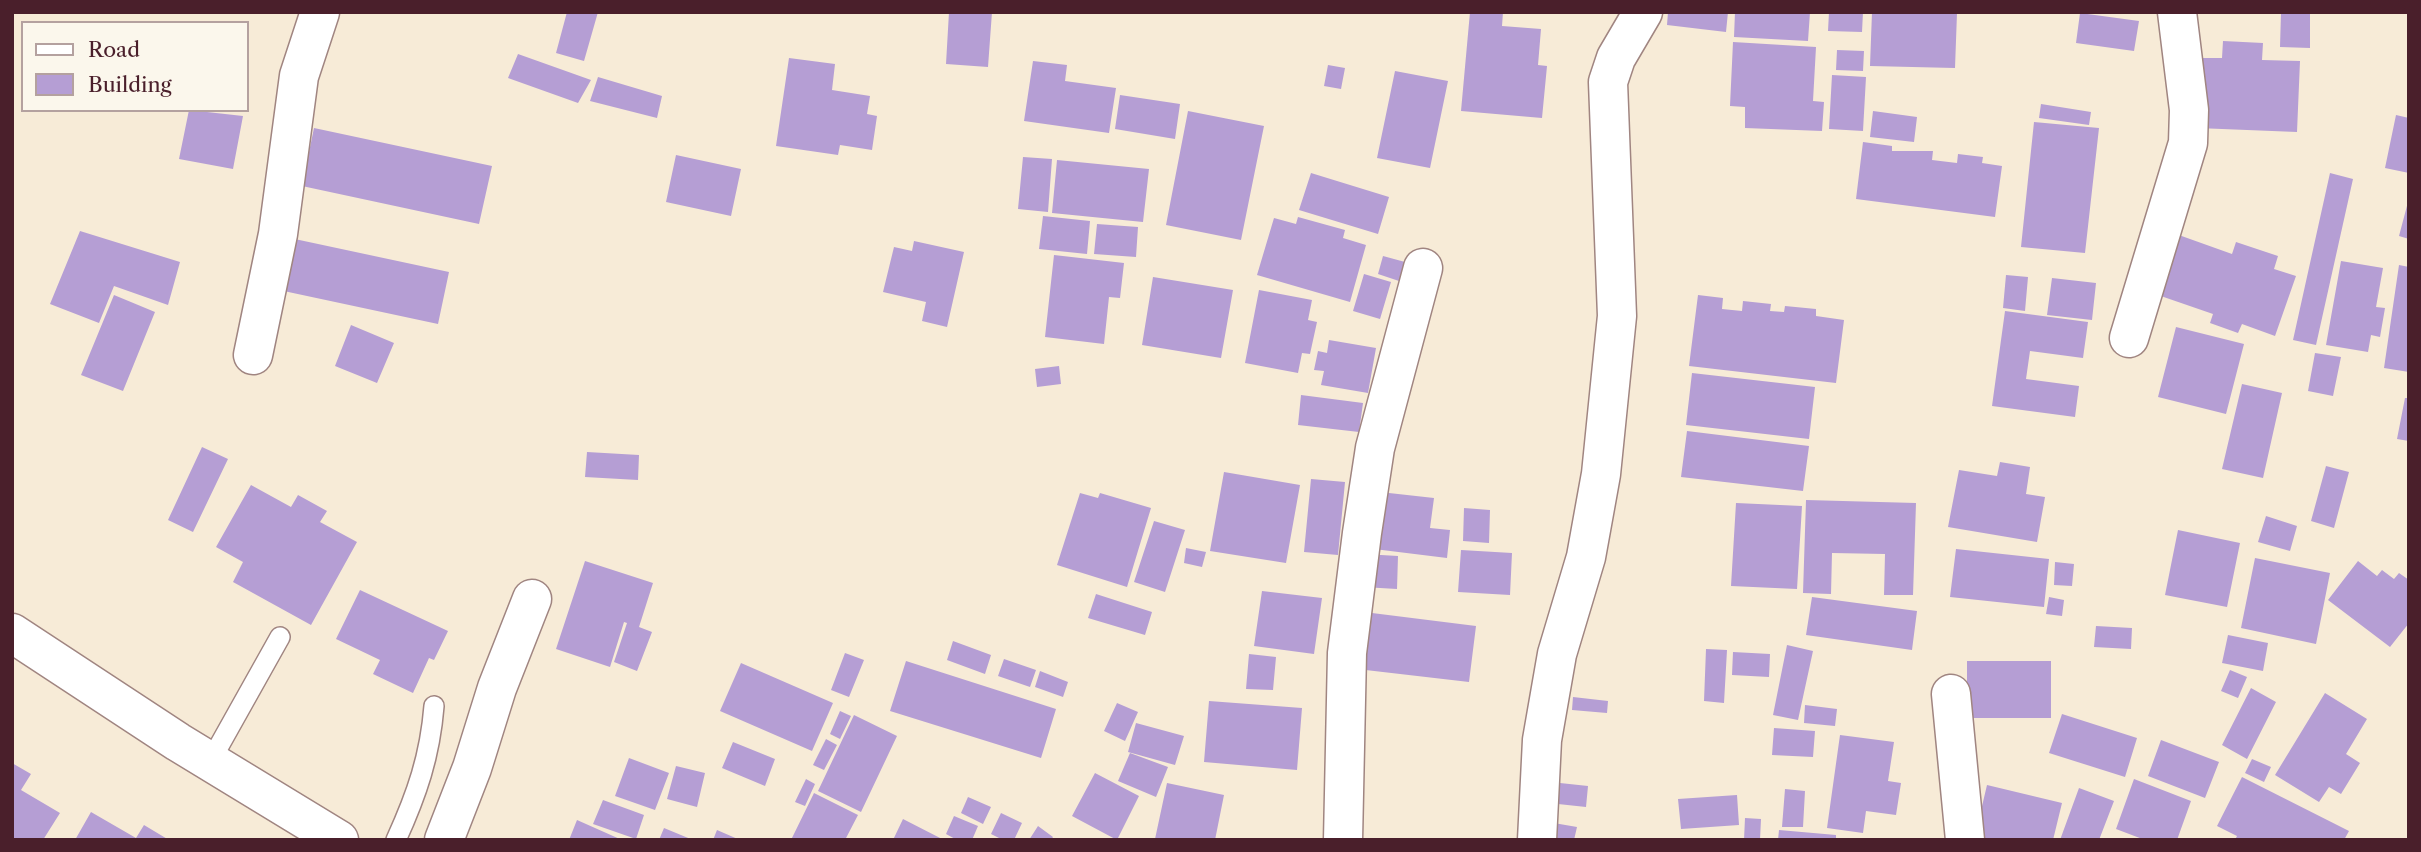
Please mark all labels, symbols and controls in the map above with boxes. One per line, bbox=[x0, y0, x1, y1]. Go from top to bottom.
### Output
legend bbox=[21, 21, 248, 112]
text: Road bbox=[88, 37, 140, 62]
text: Building bbox=[88, 72, 172, 97]

